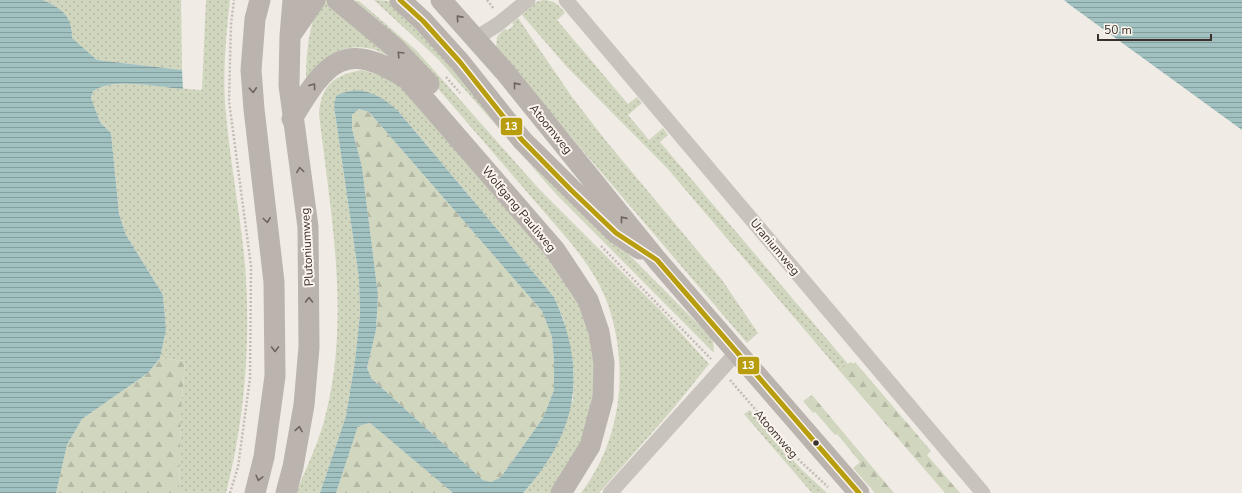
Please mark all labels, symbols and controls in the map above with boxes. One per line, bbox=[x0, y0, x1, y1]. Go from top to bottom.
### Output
one-way arrow bbox=[456, 16, 463, 23]
scale bar bbox=[1098, 16, 1211, 42]
text: 50 m bbox=[1104, 22, 1132, 38]
one-way arrow bbox=[397, 51, 405, 59]
one-way arrow bbox=[513, 82, 520, 90]
one-way arrow bbox=[308, 83, 315, 90]
one-way arrow bbox=[248, 87, 257, 94]
street label: Atoomweg bbox=[526, 101, 576, 157]
line badge: 13 bbox=[500, 117, 523, 136]
text: 13 bbox=[504, 119, 518, 134]
street label: Wolfgang Pauliweg bbox=[478, 163, 560, 255]
one-way arrow bbox=[296, 167, 305, 173]
street label: Plutoniumweg bbox=[297, 207, 317, 287]
street label: Uraniumweg bbox=[747, 215, 803, 279]
one-way arrow bbox=[621, 216, 628, 223]
one-way arrow bbox=[262, 217, 271, 223]
one-way arrow bbox=[305, 297, 313, 303]
one-way arrow bbox=[271, 346, 279, 352]
line badge: 13 bbox=[737, 356, 760, 375]
text: 13 bbox=[741, 358, 755, 373]
street label: Atoomweg bbox=[750, 406, 802, 462]
one-way arrow bbox=[295, 426, 303, 432]
unlabelled marker bbox=[811, 438, 821, 448]
one-way arrow bbox=[255, 475, 263, 481]

